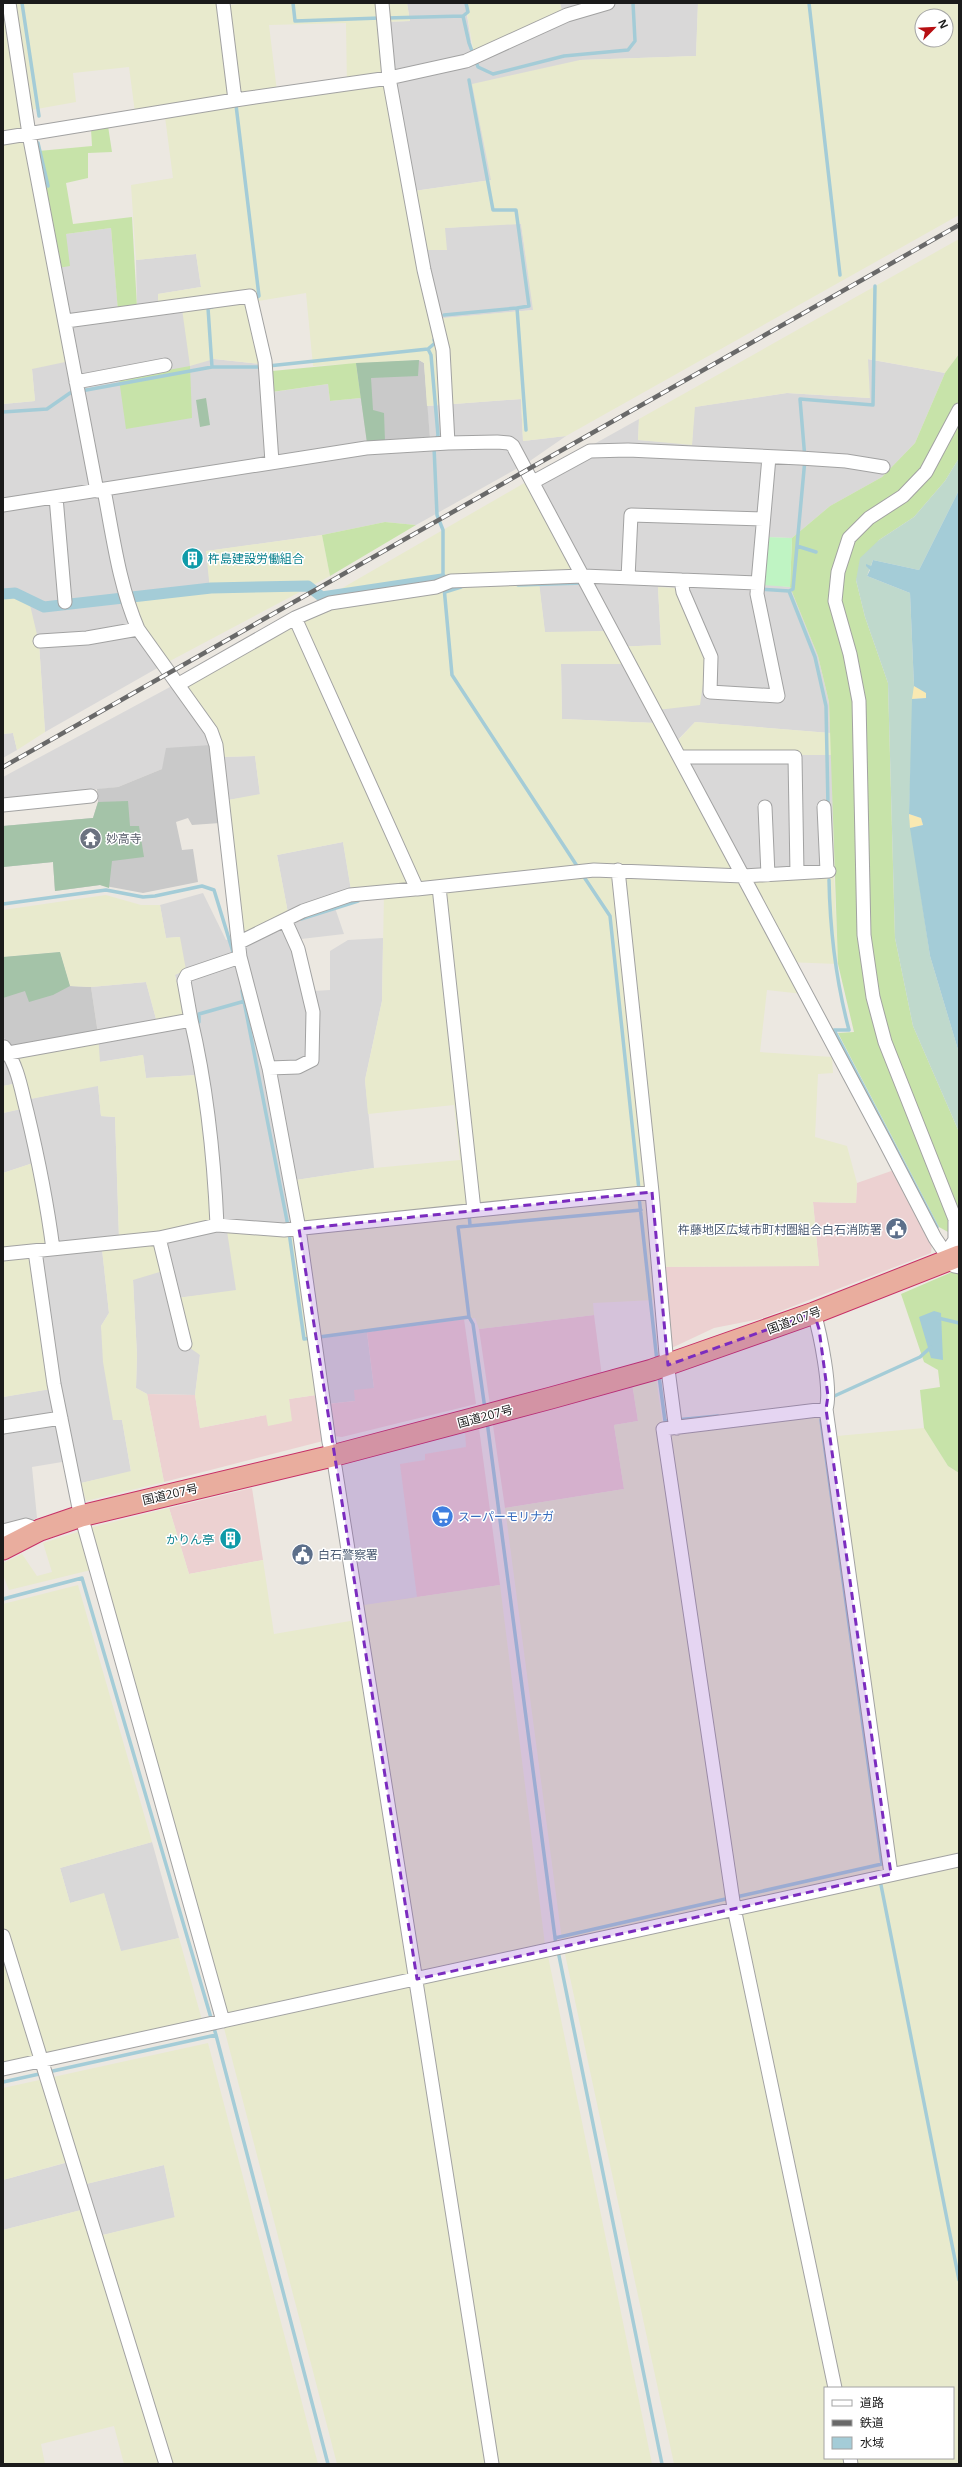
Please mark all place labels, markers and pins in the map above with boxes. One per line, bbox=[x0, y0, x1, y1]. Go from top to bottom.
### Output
building icon: 杵島建設労働組合 bbox=[180, 545, 206, 571]
place label: 杵島建設労働組合 bbox=[208, 550, 304, 567]
temple icon: 妙高寺 bbox=[78, 825, 104, 851]
place label: 妙高寺 bbox=[106, 830, 142, 847]
public building icon: 杵藤地区広域市町村圏組合白石消防署 bbox=[884, 1216, 910, 1242]
place label: 杵藤地区広域市町村圏組合白石消防署 bbox=[678, 1221, 882, 1238]
supermarket icon: スーパーモリナガ bbox=[430, 1503, 456, 1529]
place label: スーパーモリナガ bbox=[458, 1508, 554, 1525]
building icon: かりん亭 bbox=[217, 1526, 243, 1552]
place label: かりん亭 bbox=[166, 1531, 214, 1548]
public building icon: 白石警察署 bbox=[289, 1541, 315, 1567]
place label: 白石警察署 bbox=[318, 1546, 378, 1563]

